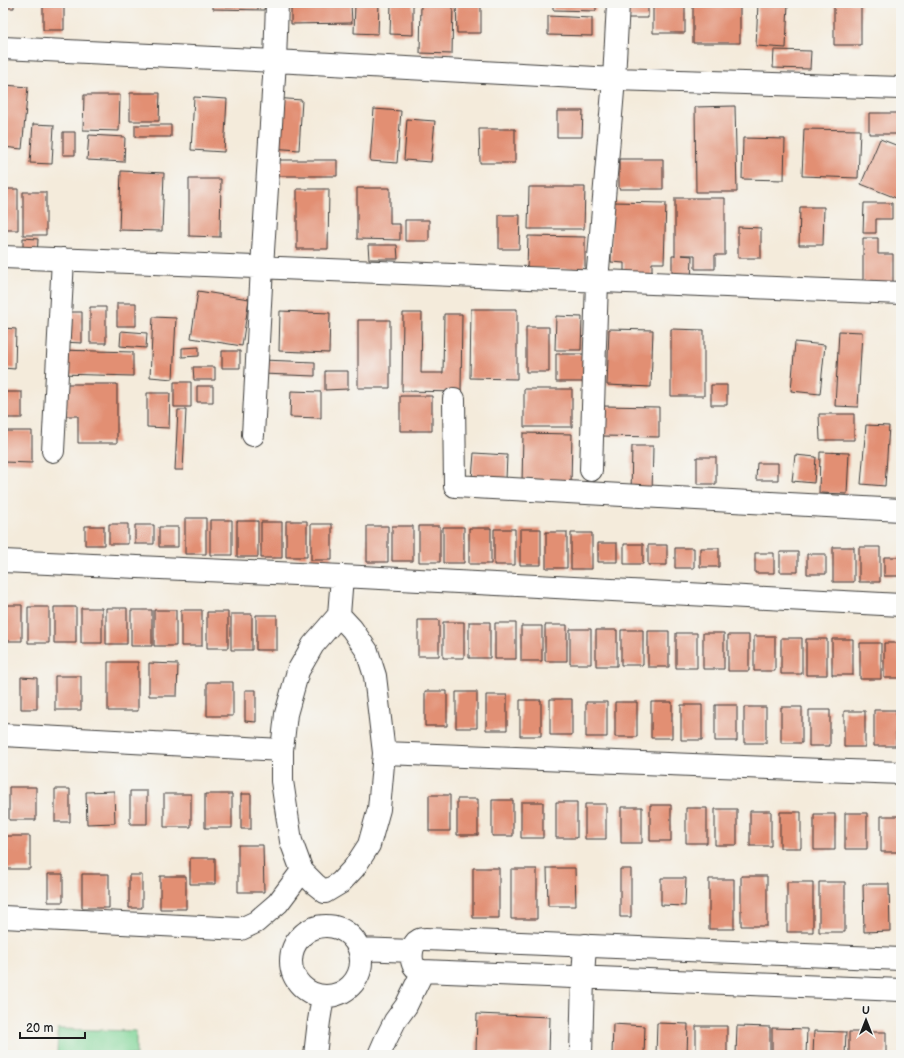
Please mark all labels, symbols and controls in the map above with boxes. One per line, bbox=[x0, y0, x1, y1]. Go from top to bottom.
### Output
north arrow bbox=[846, 1000, 886, 1040]
text: U bbox=[862, 1004, 870, 1017]
scale bar bbox=[20, 1014, 85, 1040]
text: 20 m bbox=[26, 1021, 53, 1036]

